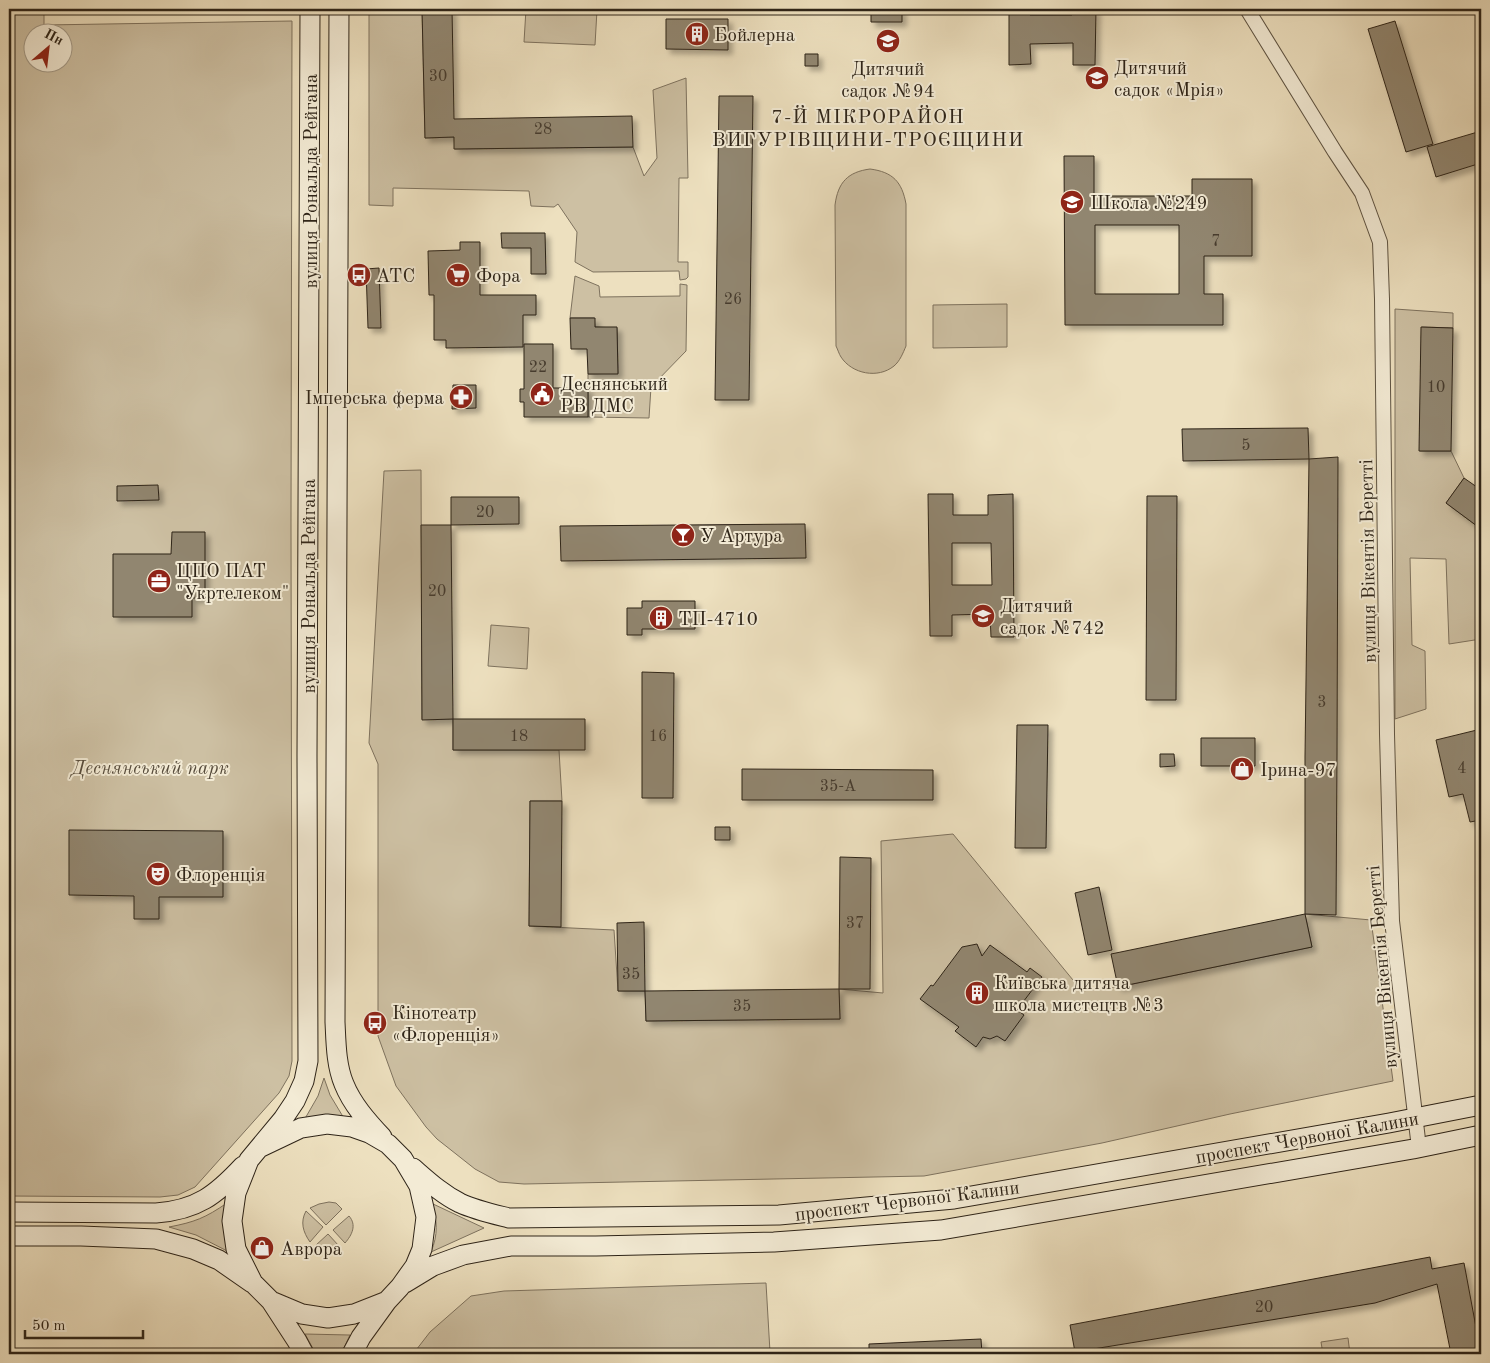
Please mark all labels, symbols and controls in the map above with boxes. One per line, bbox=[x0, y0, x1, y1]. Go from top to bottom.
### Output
building icon: Бойлерна bbox=[684, 21, 710, 47]
north arrow bbox=[22, 22, 72, 72]
text: Пн bbox=[42, 27, 66, 48]
place label: Бойлерна bbox=[714, 27, 796, 46]
school or university icon: Дитячий садок №94 bbox=[875, 28, 901, 54]
place label: Дитячий садок «Мрія» bbox=[1114, 60, 1224, 101]
place label: Дитячий садок №94 bbox=[841, 61, 935, 102]
school or university icon: Дитячий садок «Мрія» bbox=[1084, 65, 1110, 91]
house number: 30 bbox=[429, 69, 447, 85]
street label: вулиця Рональда Рейгана bbox=[303, 73, 322, 288]
district label: 7-Й МІКРОРАЙОН ВИГУРІВЩИНИ-ТРОЄЩИНИ bbox=[712, 105, 1024, 151]
house number: 28 bbox=[534, 122, 552, 138]
school or university icon: Школа №249 bbox=[1059, 189, 1085, 215]
place label: Школа №249 bbox=[1090, 195, 1208, 214]
house number: 7 bbox=[1211, 234, 1221, 250]
bus stop icon: АТС bbox=[346, 262, 372, 288]
supermarket icon: Фора bbox=[445, 262, 471, 288]
place label: АТС bbox=[376, 268, 415, 287]
place label: Фора bbox=[476, 268, 521, 287]
house number: 26 bbox=[724, 292, 742, 308]
house number: 22 bbox=[529, 360, 547, 376]
place label: Деснянський РВ ДМС bbox=[560, 376, 668, 417]
house number: 10 bbox=[1427, 380, 1445, 396]
public building icon: Деснянський РВ ДМС bbox=[529, 381, 555, 407]
pharmacy icon: Імперська ферма bbox=[448, 384, 474, 410]
place label: Імперська ферма bbox=[305, 390, 445, 409]
house number: 5 bbox=[1241, 438, 1251, 454]
street label: вулиця Вікентія Беретті bbox=[1358, 459, 1381, 663]
street label: вулиця Рональда Рейгана bbox=[301, 478, 320, 693]
house number: 20 bbox=[476, 505, 494, 521]
bar icon: У Артура bbox=[670, 522, 696, 548]
place label: У Артура bbox=[700, 528, 783, 547]
place label: ЦПО ПАТ "Укртелеком" bbox=[176, 563, 289, 604]
office icon: ЦПО ПАТ "Укртелеком" bbox=[146, 568, 172, 594]
house number: 20 bbox=[428, 584, 446, 600]
place label: Дитячий садок №742 bbox=[1000, 598, 1105, 639]
school or university icon: Дитячий садок №742 bbox=[970, 603, 996, 629]
building icon: ТП-4710 bbox=[648, 605, 674, 631]
place label: ТП-4710 bbox=[678, 611, 758, 630]
house number: 3 bbox=[1317, 695, 1327, 711]
house number: 18 bbox=[510, 729, 528, 745]
house number: 16 bbox=[649, 729, 667, 745]
shop icon: Ірина-97 bbox=[1229, 756, 1255, 782]
park label: Деснянський парк bbox=[68, 760, 229, 779]
house number: 4 bbox=[1457, 761, 1467, 777]
place label: Ірина-97 bbox=[1260, 762, 1336, 781]
house number: 35-А bbox=[820, 779, 856, 795]
theatre icon: Флоренція bbox=[145, 861, 171, 887]
street label: вулиця Вікентія Беретті bbox=[1365, 865, 1402, 1069]
place label: Флоренція bbox=[176, 867, 265, 886]
house number: 37 bbox=[846, 916, 864, 932]
house number: 35 bbox=[622, 967, 640, 983]
place label: Київська дитяча школа мистецтв №3 bbox=[994, 975, 1164, 1016]
building icon: Київська дитяча школа мистецтв №3 bbox=[964, 980, 990, 1006]
house number: 35 bbox=[733, 999, 751, 1015]
place label: Кінотеатр «Флоренція» bbox=[392, 1005, 500, 1046]
bus stop icon: Кінотеатр «Флоренція» bbox=[362, 1010, 388, 1036]
street label: проспект Червоної Калини bbox=[1194, 1110, 1420, 1168]
street label: проспект Червоної Калини bbox=[794, 1179, 1021, 1226]
shop icon: Аврора bbox=[249, 1235, 275, 1261]
place label: Аврора bbox=[280, 1241, 343, 1260]
house number: 20 bbox=[1255, 1300, 1273, 1316]
scale bar bbox=[25, 1308, 142, 1340]
text: 50 m bbox=[32, 1319, 66, 1334]

